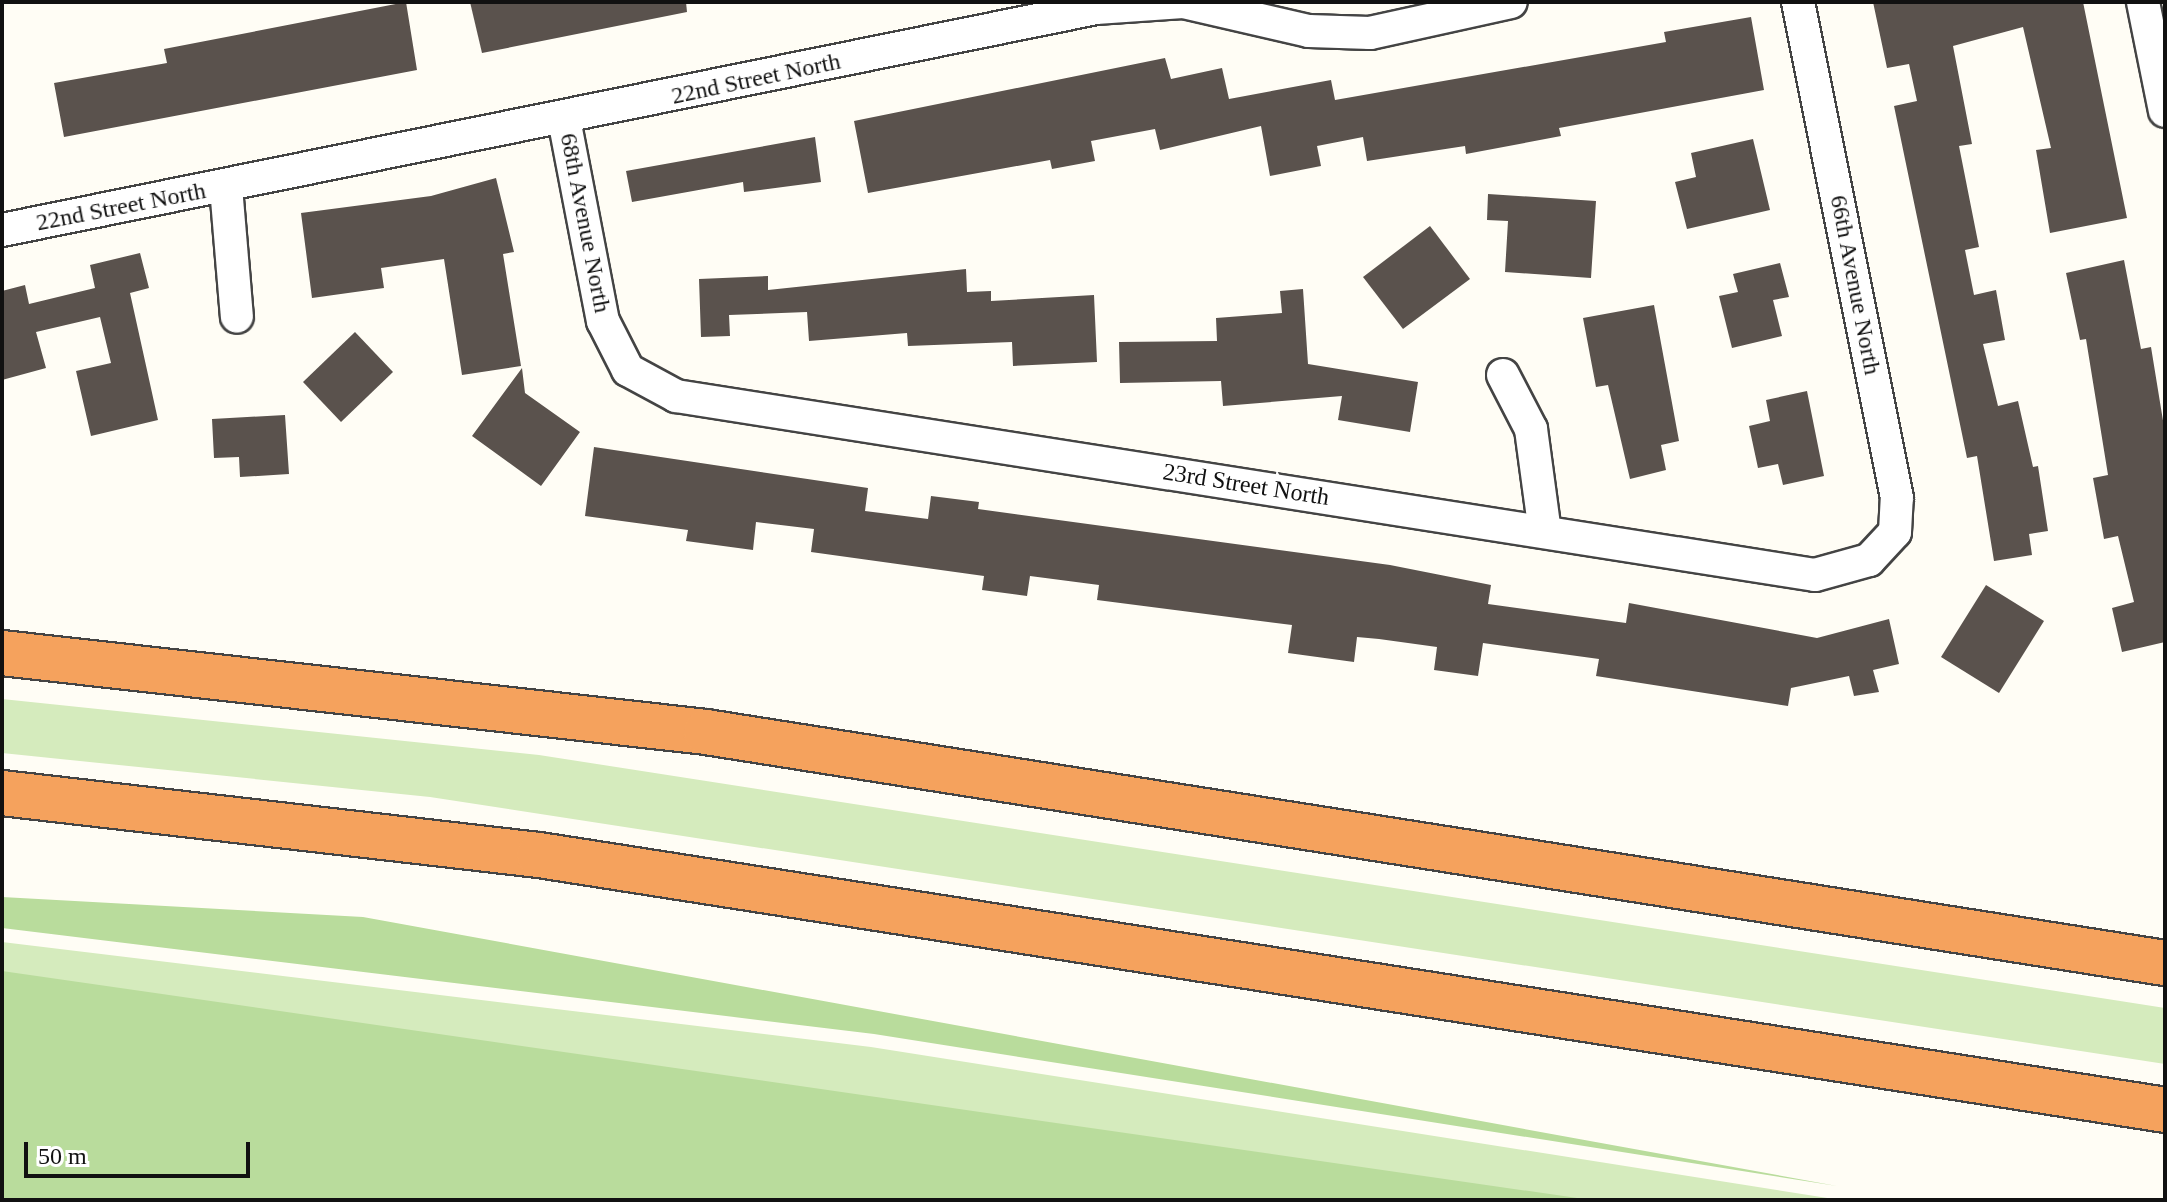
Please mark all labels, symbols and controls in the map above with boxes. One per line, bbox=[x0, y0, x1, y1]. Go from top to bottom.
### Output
street label: 22nd Street North bbox=[669, 47, 843, 111]
street label: 68th Avenue North bbox=[553, 130, 617, 316]
street label: 22nd Street North bbox=[34, 176, 208, 238]
street label: 66th Avenue North bbox=[1823, 192, 1887, 378]
street label: 23rd Street North bbox=[1161, 458, 1331, 512]
scale bar bbox=[28, 1126, 254, 1176]
text: 50 m bbox=[38, 1143, 87, 1169]

